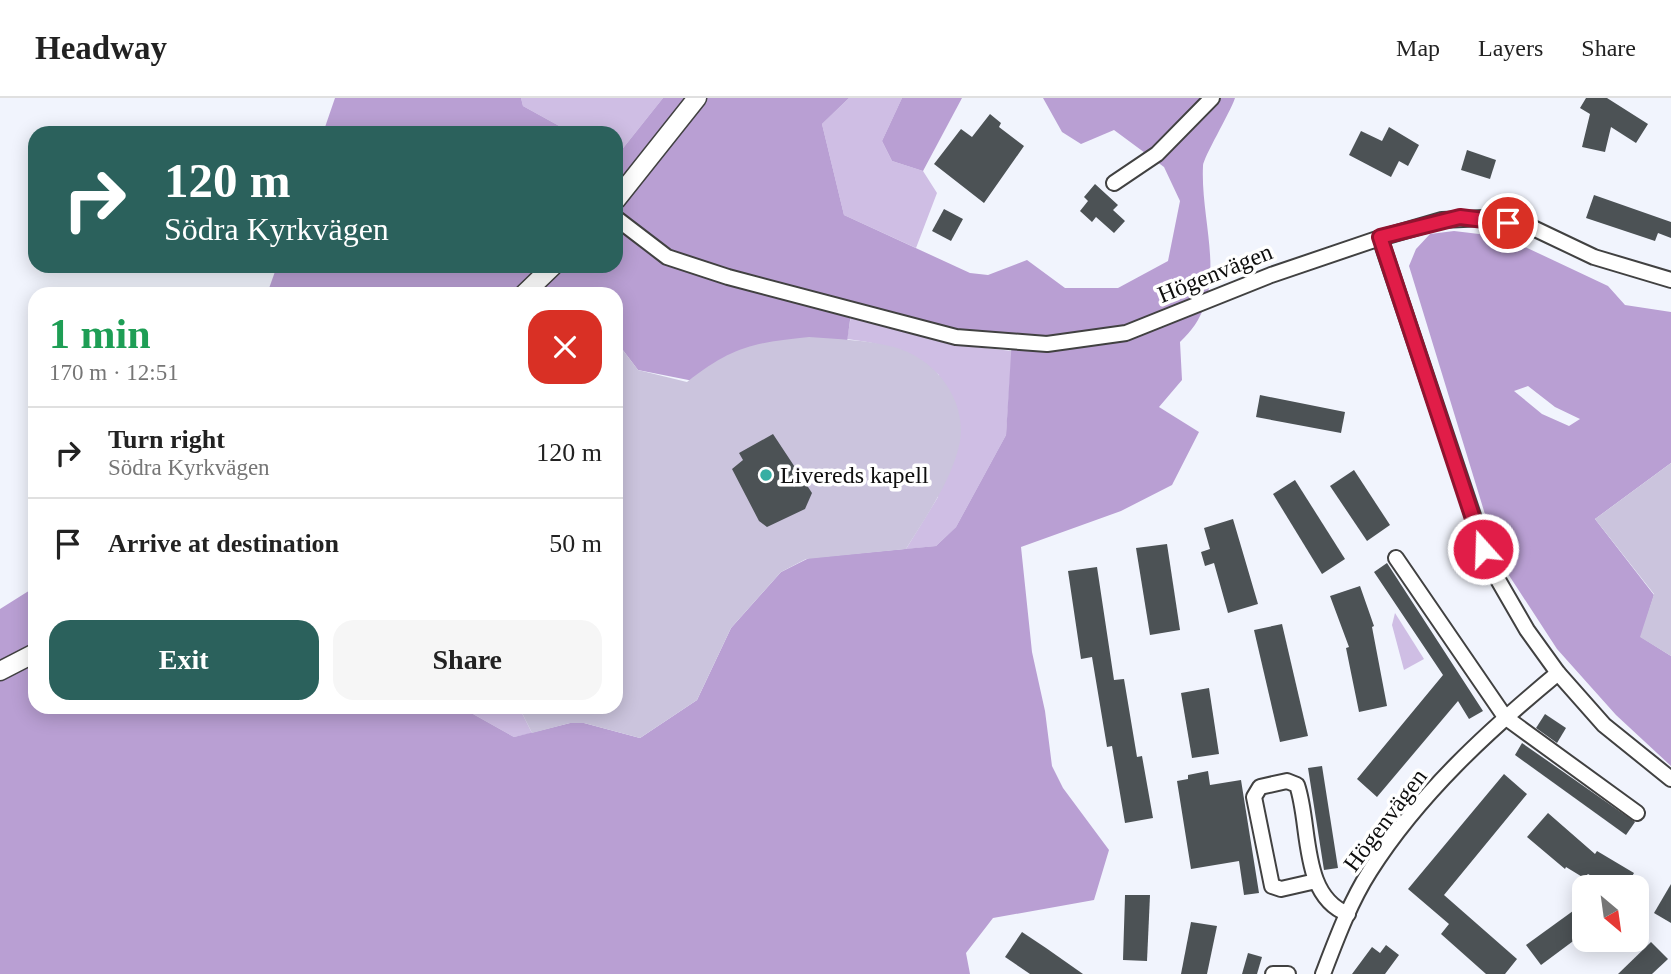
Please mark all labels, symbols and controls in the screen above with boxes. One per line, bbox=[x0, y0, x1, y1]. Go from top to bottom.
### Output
text: Headway bbox=[35, 30, 167, 66]
text: Map bbox=[1396, 35, 1440, 61]
text: Layers bbox=[1478, 35, 1543, 61]
text: Share bbox=[1581, 35, 1636, 61]
text: 120 m bbox=[164, 153, 291, 208]
icon: right bbox=[49, 154, 140, 245]
pin bbox=[1478, 193, 1538, 253]
icon: arrive bbox=[1489, 204, 1527, 242]
text: Södra Kyrkvägen bbox=[164, 211, 389, 247]
street label: Högenvägen bbox=[1154, 238, 1276, 308]
button: close bbox=[528, 310, 602, 384]
text: 1 min bbox=[49, 311, 151, 357]
text: 170 m · 12:51 bbox=[49, 360, 179, 385]
text: Turn right bbox=[108, 425, 225, 454]
icon: right bbox=[49, 434, 87, 472]
text: 120 m bbox=[536, 438, 602, 467]
text: Södra Kyrkvägen bbox=[108, 455, 270, 480]
place label: Livereds kapell bbox=[780, 462, 929, 488]
marker: Livereds kapell bbox=[758, 467, 774, 483]
position arrow bbox=[1446, 512, 1520, 586]
icon: arrive bbox=[49, 525, 87, 563]
text: Arrive at destination bbox=[108, 529, 339, 558]
text: 50 m bbox=[549, 529, 602, 558]
button: Exit bbox=[49, 620, 319, 700]
button: Share bbox=[333, 620, 602, 700]
street label: Högenvägen bbox=[1338, 764, 1432, 876]
north arrow bbox=[1572, 875, 1648, 952]
map controls bbox=[1572, 875, 1649, 952]

